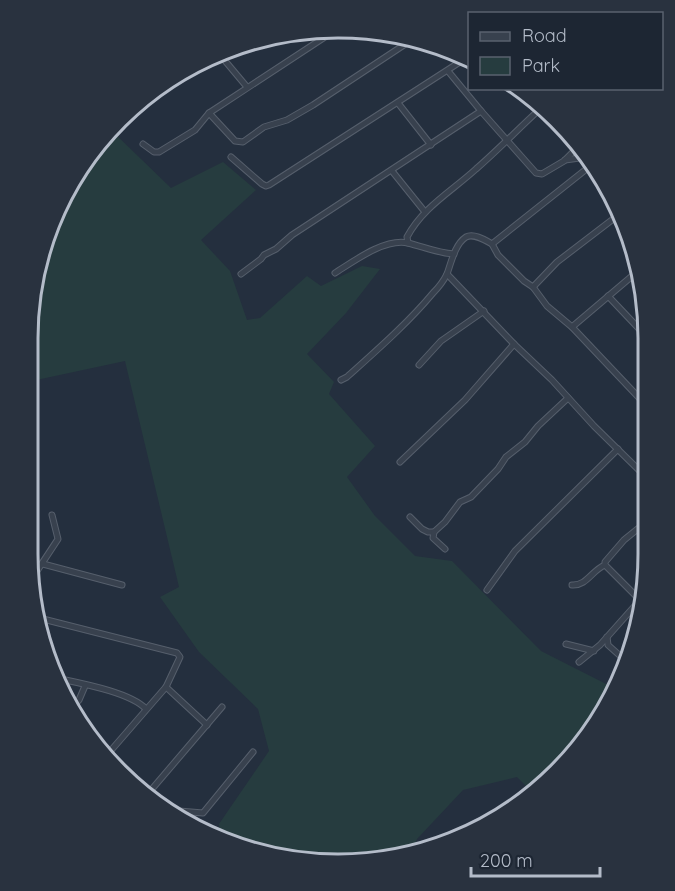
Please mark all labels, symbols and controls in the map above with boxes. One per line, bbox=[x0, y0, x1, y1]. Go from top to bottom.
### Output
legend bbox=[468, 12, 663, 90]
text: Road bbox=[522, 24, 567, 47]
text: Park bbox=[522, 54, 560, 77]
scale bar bbox=[471, 840, 600, 878]
text: 200 m bbox=[480, 849, 533, 872]

